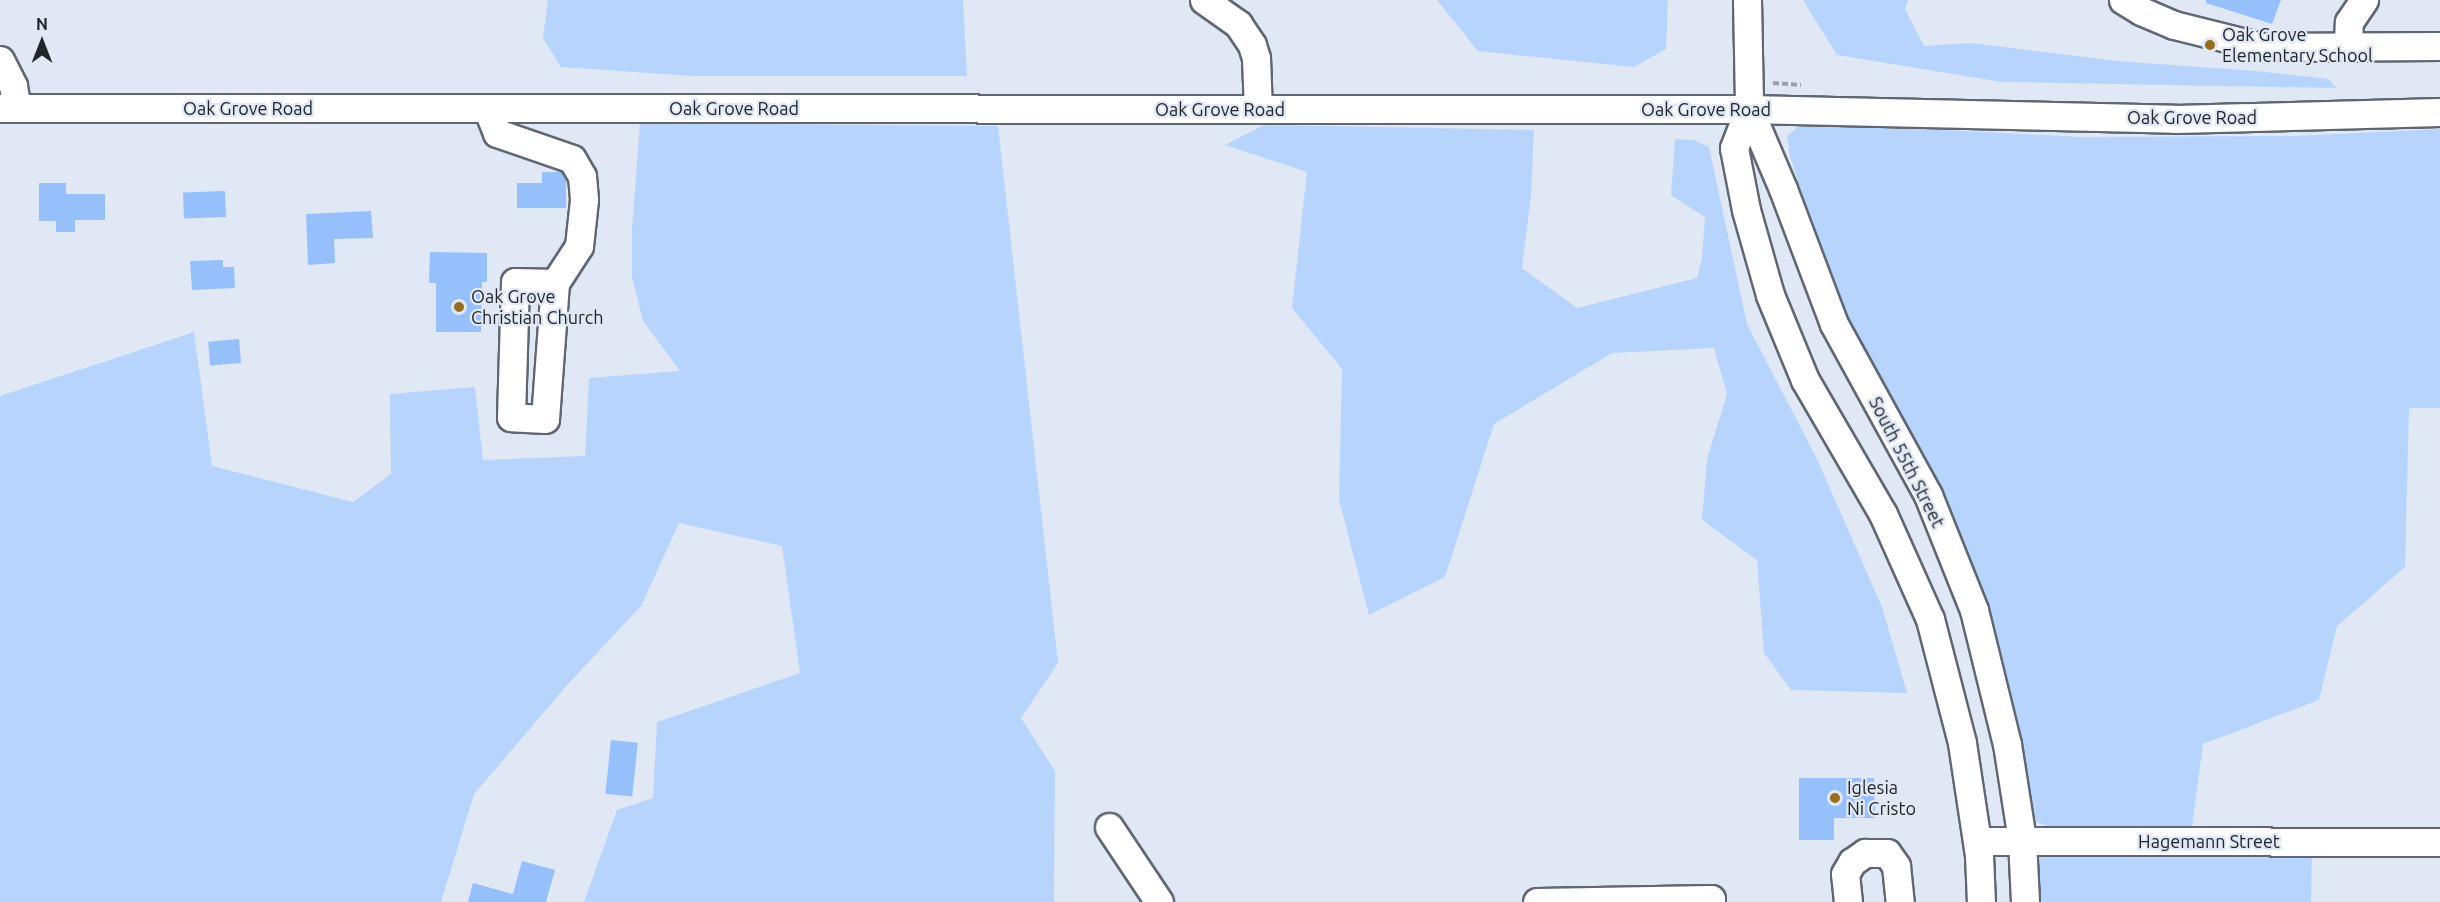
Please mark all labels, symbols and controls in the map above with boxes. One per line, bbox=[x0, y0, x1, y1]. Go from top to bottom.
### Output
north arrow bbox=[12, 12, 72, 72]
text: N bbox=[36, 15, 48, 33]
place label: Oak Grove Elementary School bbox=[2222, 24, 2373, 66]
marker: Oak Grove Elementary School bbox=[2203, 38, 2217, 52]
street label: Oak Grove Road bbox=[183, 97, 313, 119]
street label: Oak Grove Road bbox=[669, 97, 799, 119]
street label: Oak Grove Road bbox=[1155, 98, 1285, 120]
street label: Oak Grove Road bbox=[1641, 98, 1771, 120]
street label: Oak Grove Road bbox=[2127, 106, 2257, 128]
place label: Oak Grove Christian Church bbox=[471, 286, 603, 328]
marker: Oak Grove Christian Church bbox=[452, 300, 466, 314]
street label: South 55th Street bbox=[1865, 393, 1949, 531]
place label: Iglesia Ni Cristo bbox=[1847, 777, 1916, 820]
marker: Iglesia Ni Cristo bbox=[1828, 791, 1842, 805]
street label: Hagemann Street bbox=[2138, 830, 2280, 852]

